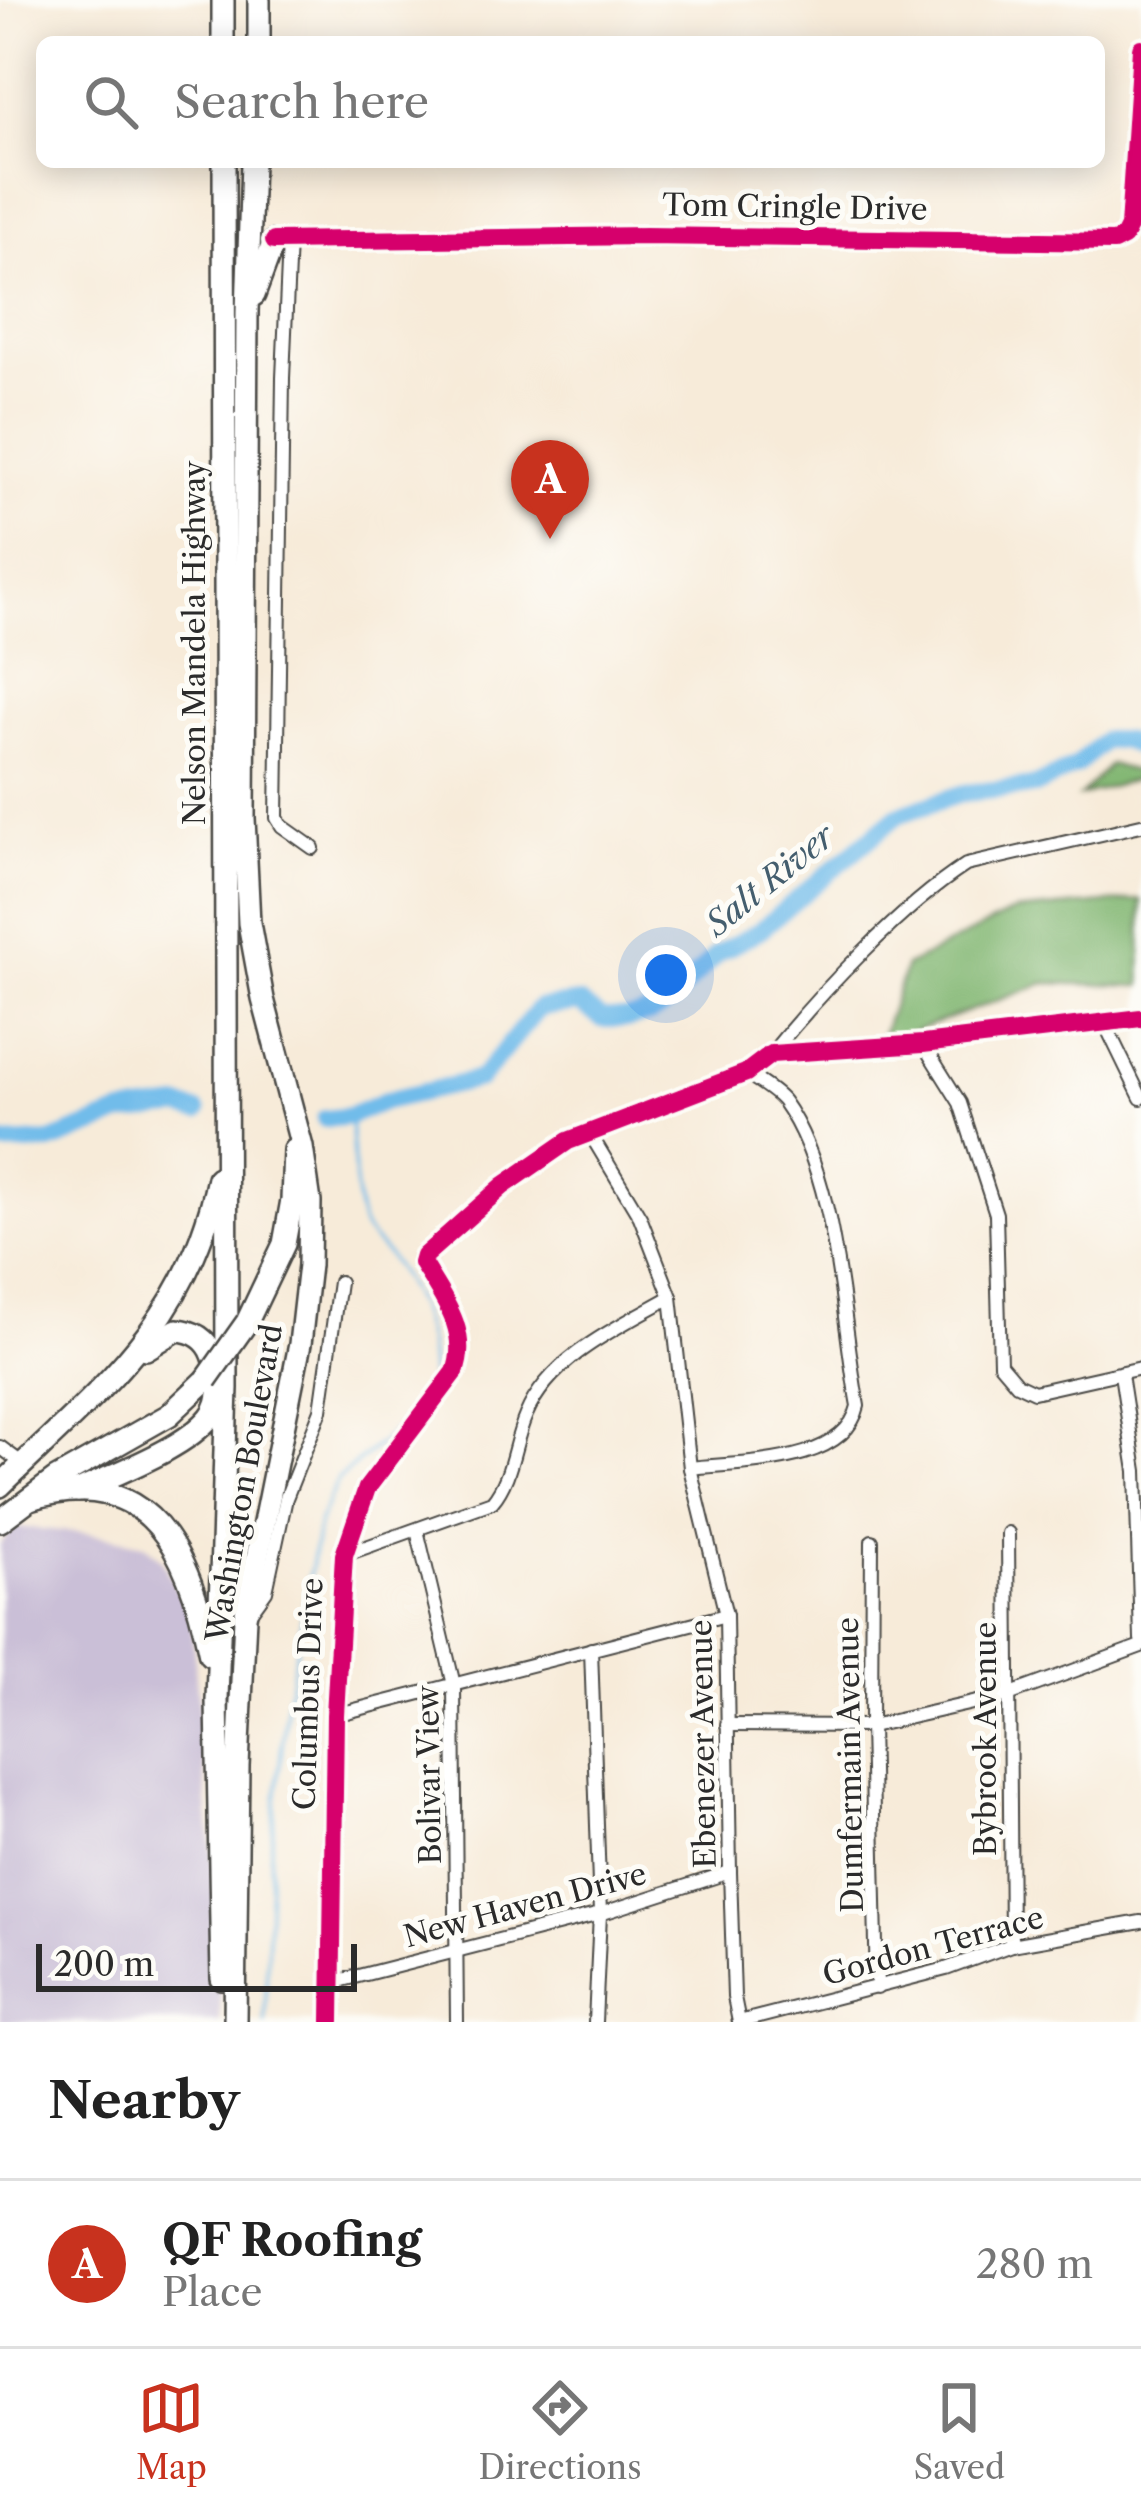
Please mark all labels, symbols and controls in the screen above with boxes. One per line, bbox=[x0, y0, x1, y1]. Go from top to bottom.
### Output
search box bbox=[36, 36, 1105, 168]
icon: search bbox=[78, 69, 144, 135]
text: Search here bbox=[174, 74, 429, 130]
street label: Tom Cringle Drive bbox=[662, 186, 928, 228]
pin: A bbox=[511, 440, 589, 539]
street label: Nelson Mandela Highway bbox=[176, 460, 213, 825]
water label: Salt River bbox=[696, 815, 844, 946]
your location bbox=[636, 945, 696, 1005]
street label: Washington Boulevard bbox=[198, 1321, 290, 1646]
street label: Columbus Drive bbox=[285, 1577, 331, 1811]
street label: Dumfermain Avenue bbox=[829, 1617, 871, 1913]
street label: Ebenezer Avenue bbox=[682, 1619, 724, 1869]
street label: Bybrook Avenue bbox=[967, 1622, 1004, 1856]
street label: Bolivar View bbox=[409, 1684, 449, 1865]
street label: New Haven Drive bbox=[400, 1855, 650, 1955]
street label: Gordon Terrace bbox=[818, 1899, 1048, 1993]
scale bar bbox=[36, 1938, 357, 1991]
text: 200 m bbox=[54, 1944, 154, 1985]
text: Nearby bbox=[48, 2069, 240, 2131]
text: QF Roofing bbox=[162, 2212, 422, 2268]
text: A bbox=[72, 2240, 102, 2288]
text: 280 m bbox=[976, 2240, 1093, 2288]
text: Place bbox=[162, 2268, 262, 2316]
tab: Map bbox=[136, 2375, 207, 2488]
tab: Directions bbox=[479, 2375, 642, 2488]
tab: Saved bbox=[913, 2375, 1005, 2488]

